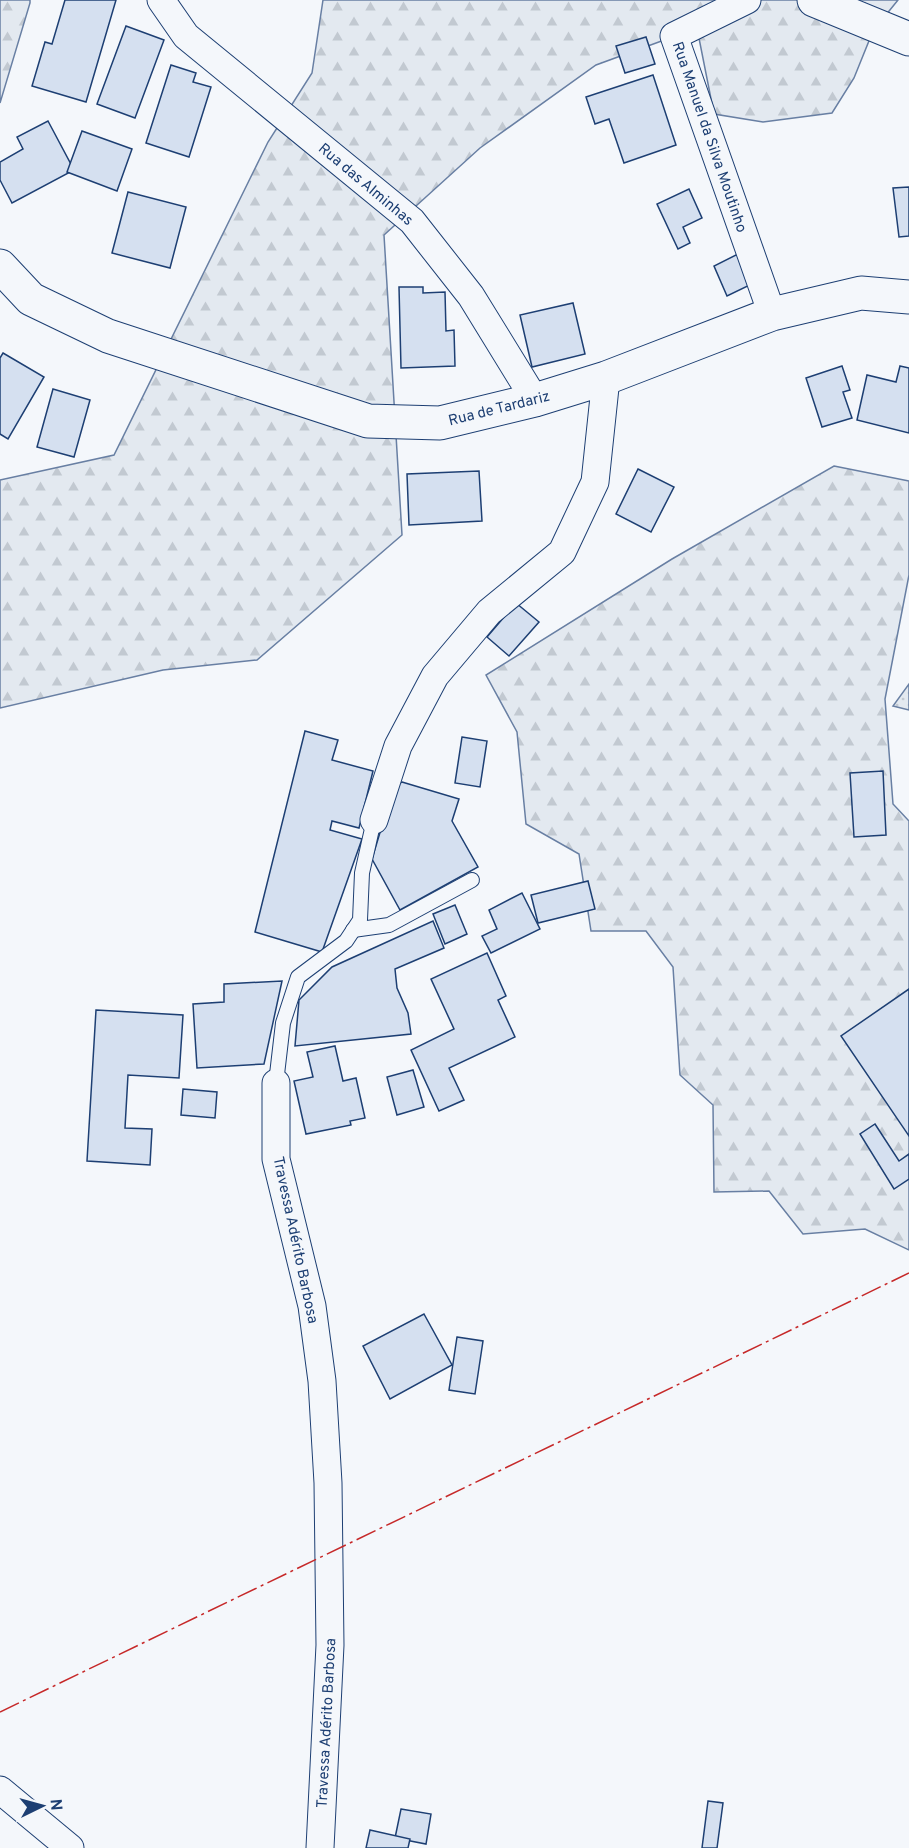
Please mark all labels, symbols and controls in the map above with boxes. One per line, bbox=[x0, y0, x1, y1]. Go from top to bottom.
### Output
street label: Rua Manuel da Silva Moutinho bbox=[667, 40, 750, 235]
street label: Rua das Alminhas bbox=[314, 140, 417, 231]
street label: Rua de Tardariz bbox=[447, 388, 552, 431]
street label: Travessa Adérito Barbosa bbox=[268, 1155, 322, 1325]
street label: Travessa Adérito Barbosa bbox=[314, 1638, 341, 1809]
north arrow bbox=[12, 1776, 72, 1836]
text: N bbox=[44, 1798, 65, 1811]

